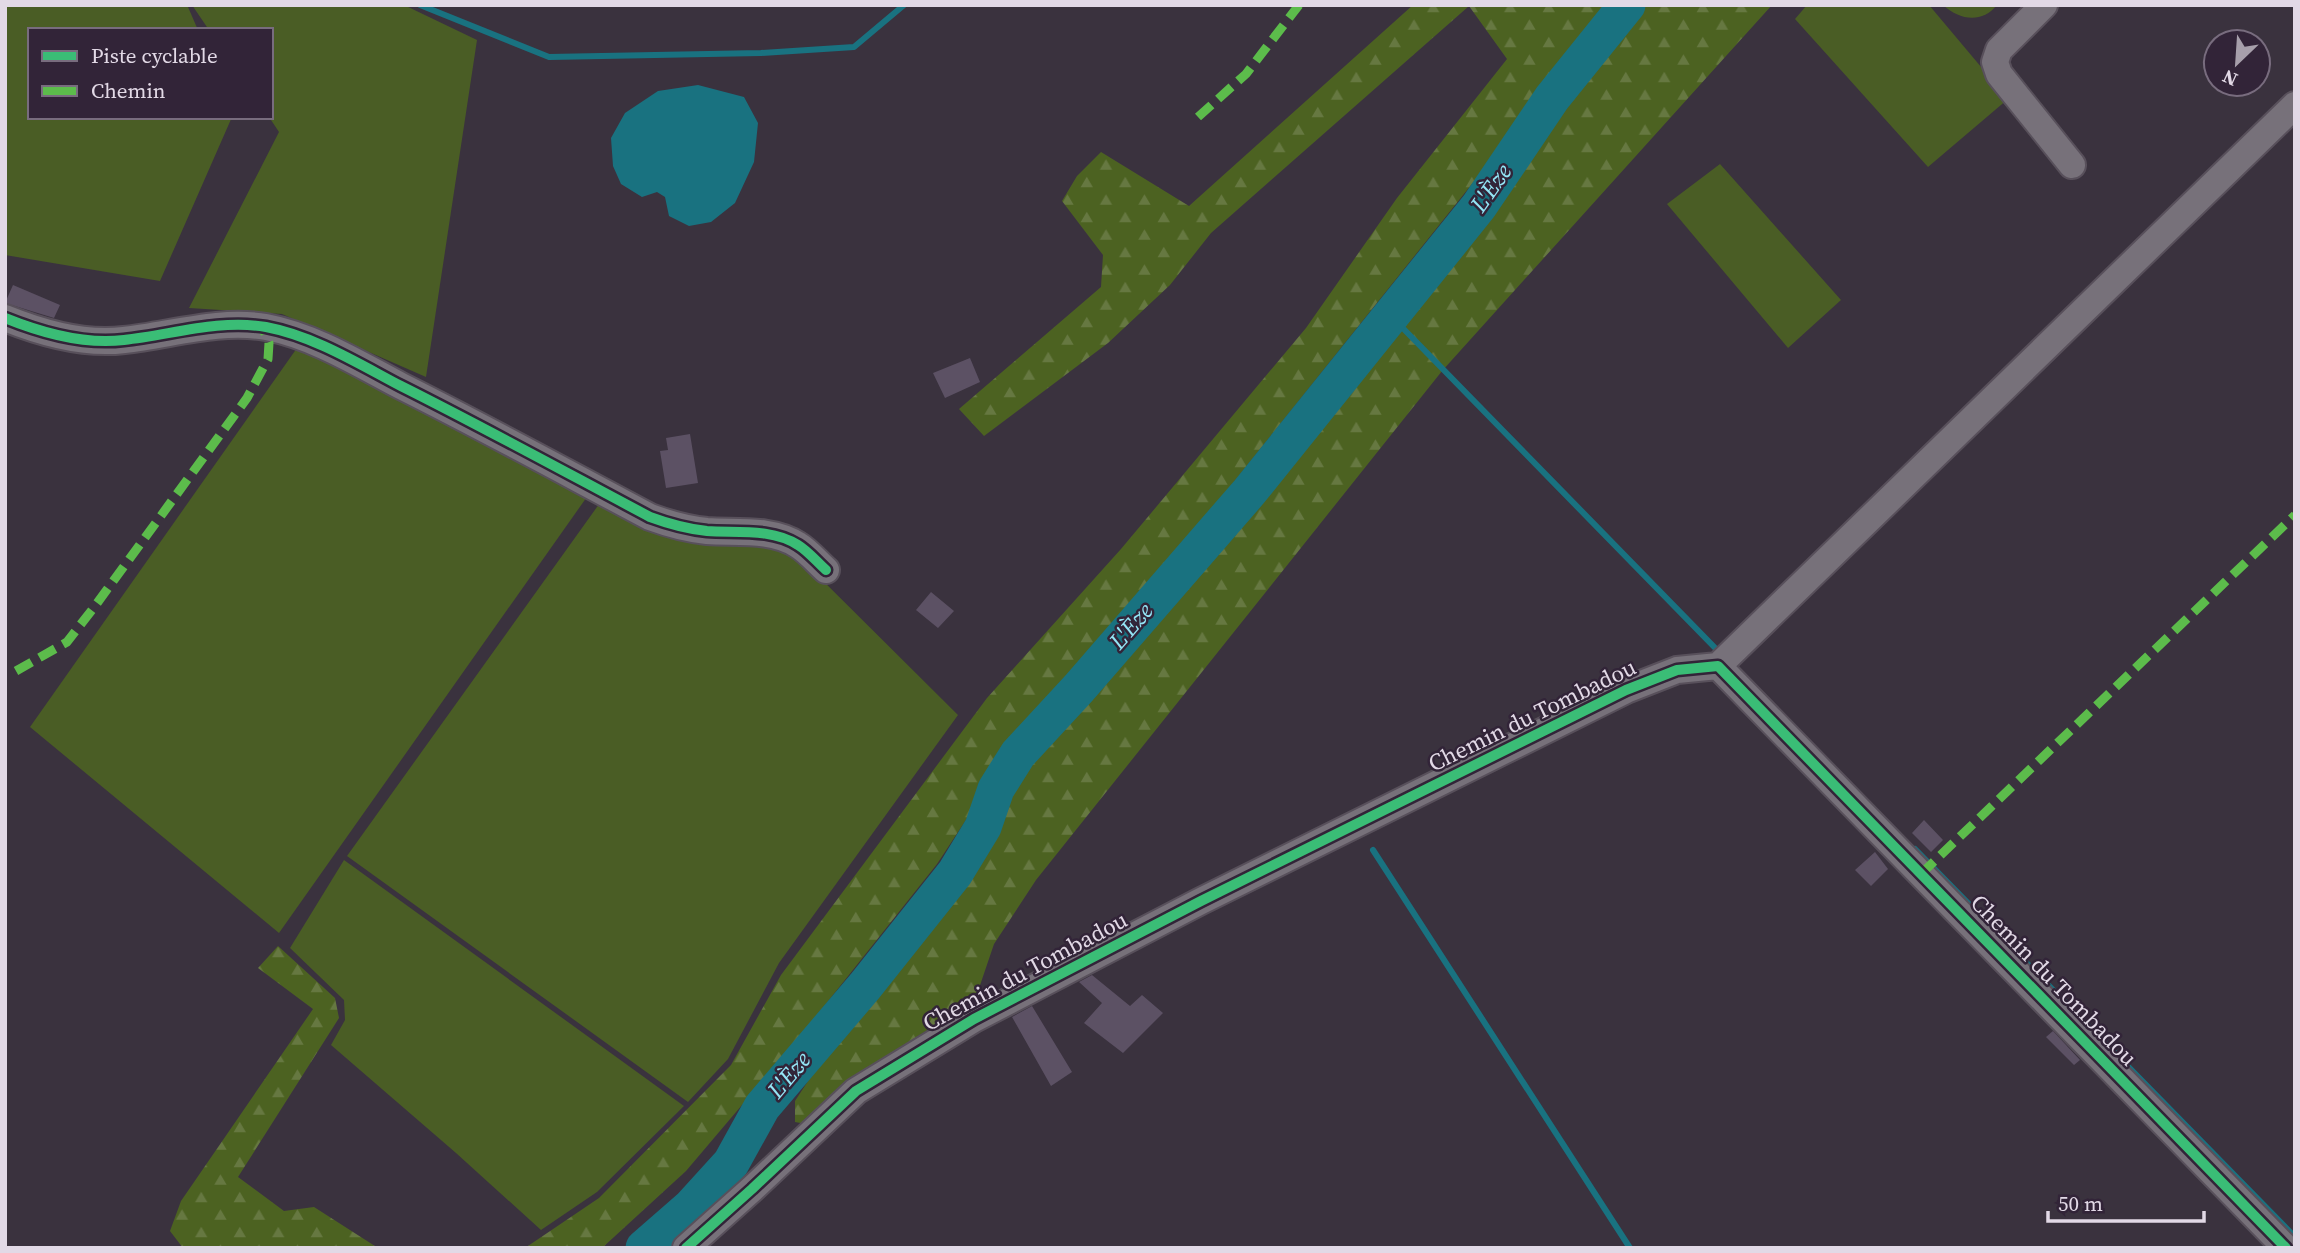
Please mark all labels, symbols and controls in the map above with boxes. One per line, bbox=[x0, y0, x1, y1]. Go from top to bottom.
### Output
legend bbox=[28, 28, 273, 119]
north arrow bbox=[2202, 28, 2272, 98]
text: Piste cyclable bbox=[91, 41, 218, 70]
text: N bbox=[2218, 64, 2242, 93]
text: Chemin bbox=[91, 76, 166, 105]
water label: L'Èze bbox=[1462, 157, 1519, 219]
water label: L'Èze bbox=[1100, 595, 1160, 657]
street label: Chemin du Tombadou bbox=[1423, 651, 1641, 779]
street label: Chemin du Tombadou bbox=[1963, 887, 2145, 1073]
street label: Chemin du Tombadou bbox=[917, 903, 1133, 1039]
water label: L'Èze bbox=[759, 1044, 818, 1106]
scale bar bbox=[2048, 1180, 2204, 1224]
text: 50 m bbox=[2058, 1189, 2103, 1218]

